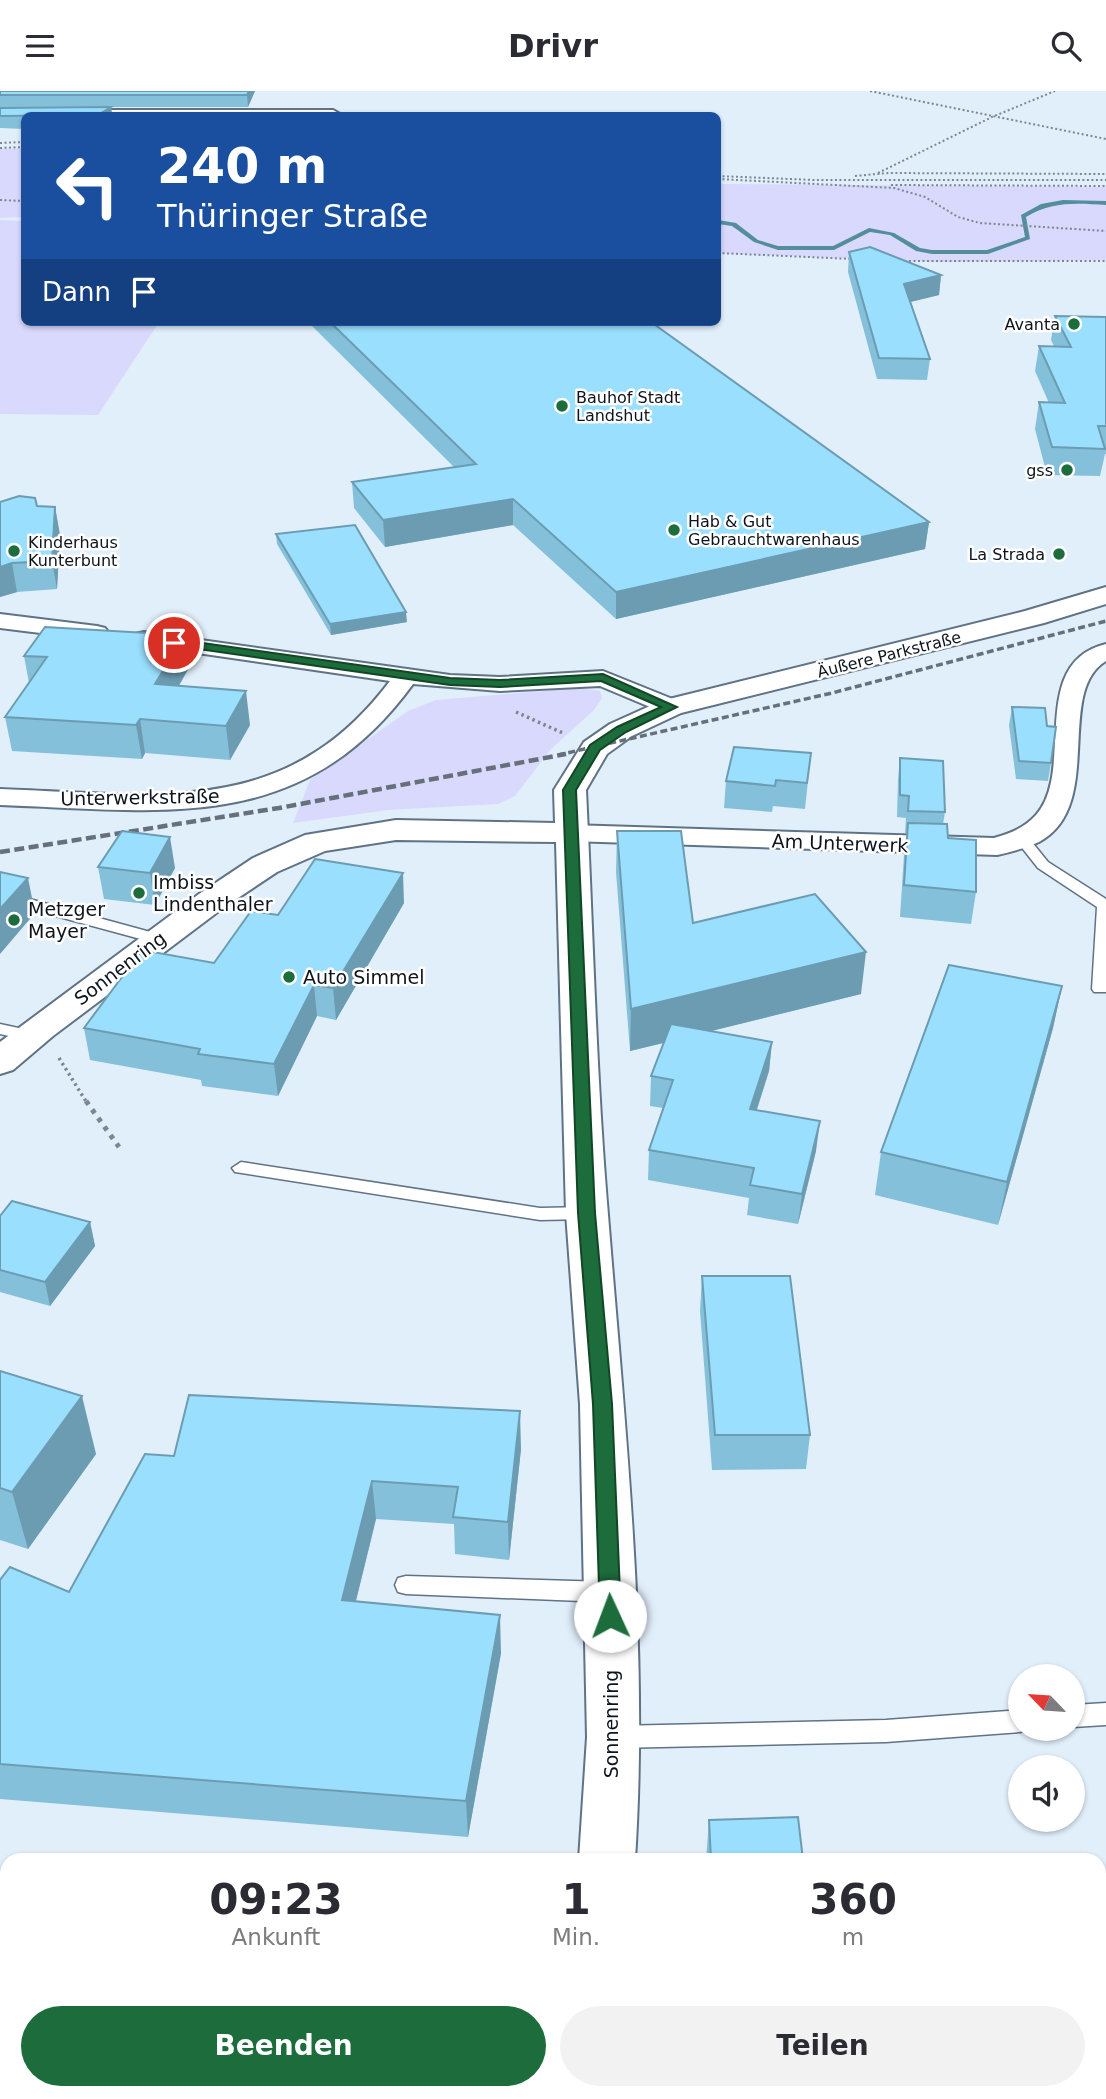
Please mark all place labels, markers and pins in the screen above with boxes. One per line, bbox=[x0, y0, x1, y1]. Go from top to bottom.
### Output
place label: Avanta bbox=[1005, 315, 1060, 334]
marker: Avanta bbox=[1066, 316, 1082, 332]
place label: Bauhof Stadt Landshut bbox=[576, 388, 680, 425]
marker: Bauhof Stadt Landshut bbox=[554, 398, 570, 414]
place label: gss bbox=[1026, 461, 1053, 480]
marker: gss bbox=[1059, 462, 1075, 478]
place label: Hab & Gut Gebrauchtwarenhaus bbox=[688, 512, 860, 549]
marker: Hab & Gut Gebrauchtwarenhaus bbox=[666, 522, 682, 538]
place label: Kinderhaus Kunterbunt bbox=[28, 533, 118, 570]
marker: Kinderhaus Kunterbunt bbox=[6, 543, 22, 559]
place label: La Strada bbox=[968, 545, 1045, 564]
marker: La Strada bbox=[1051, 546, 1067, 562]
pin bbox=[144, 613, 204, 673]
place label: Imbiss Lindenthaler bbox=[153, 871, 273, 915]
marker: Imbiss Lindenthaler bbox=[131, 885, 147, 901]
place label: Metzger Mayer bbox=[28, 898, 105, 942]
marker: Metzger Mayer bbox=[6, 912, 22, 928]
place label: Auto Simmel bbox=[303, 966, 424, 988]
marker: Auto Simmel bbox=[281, 969, 297, 985]

